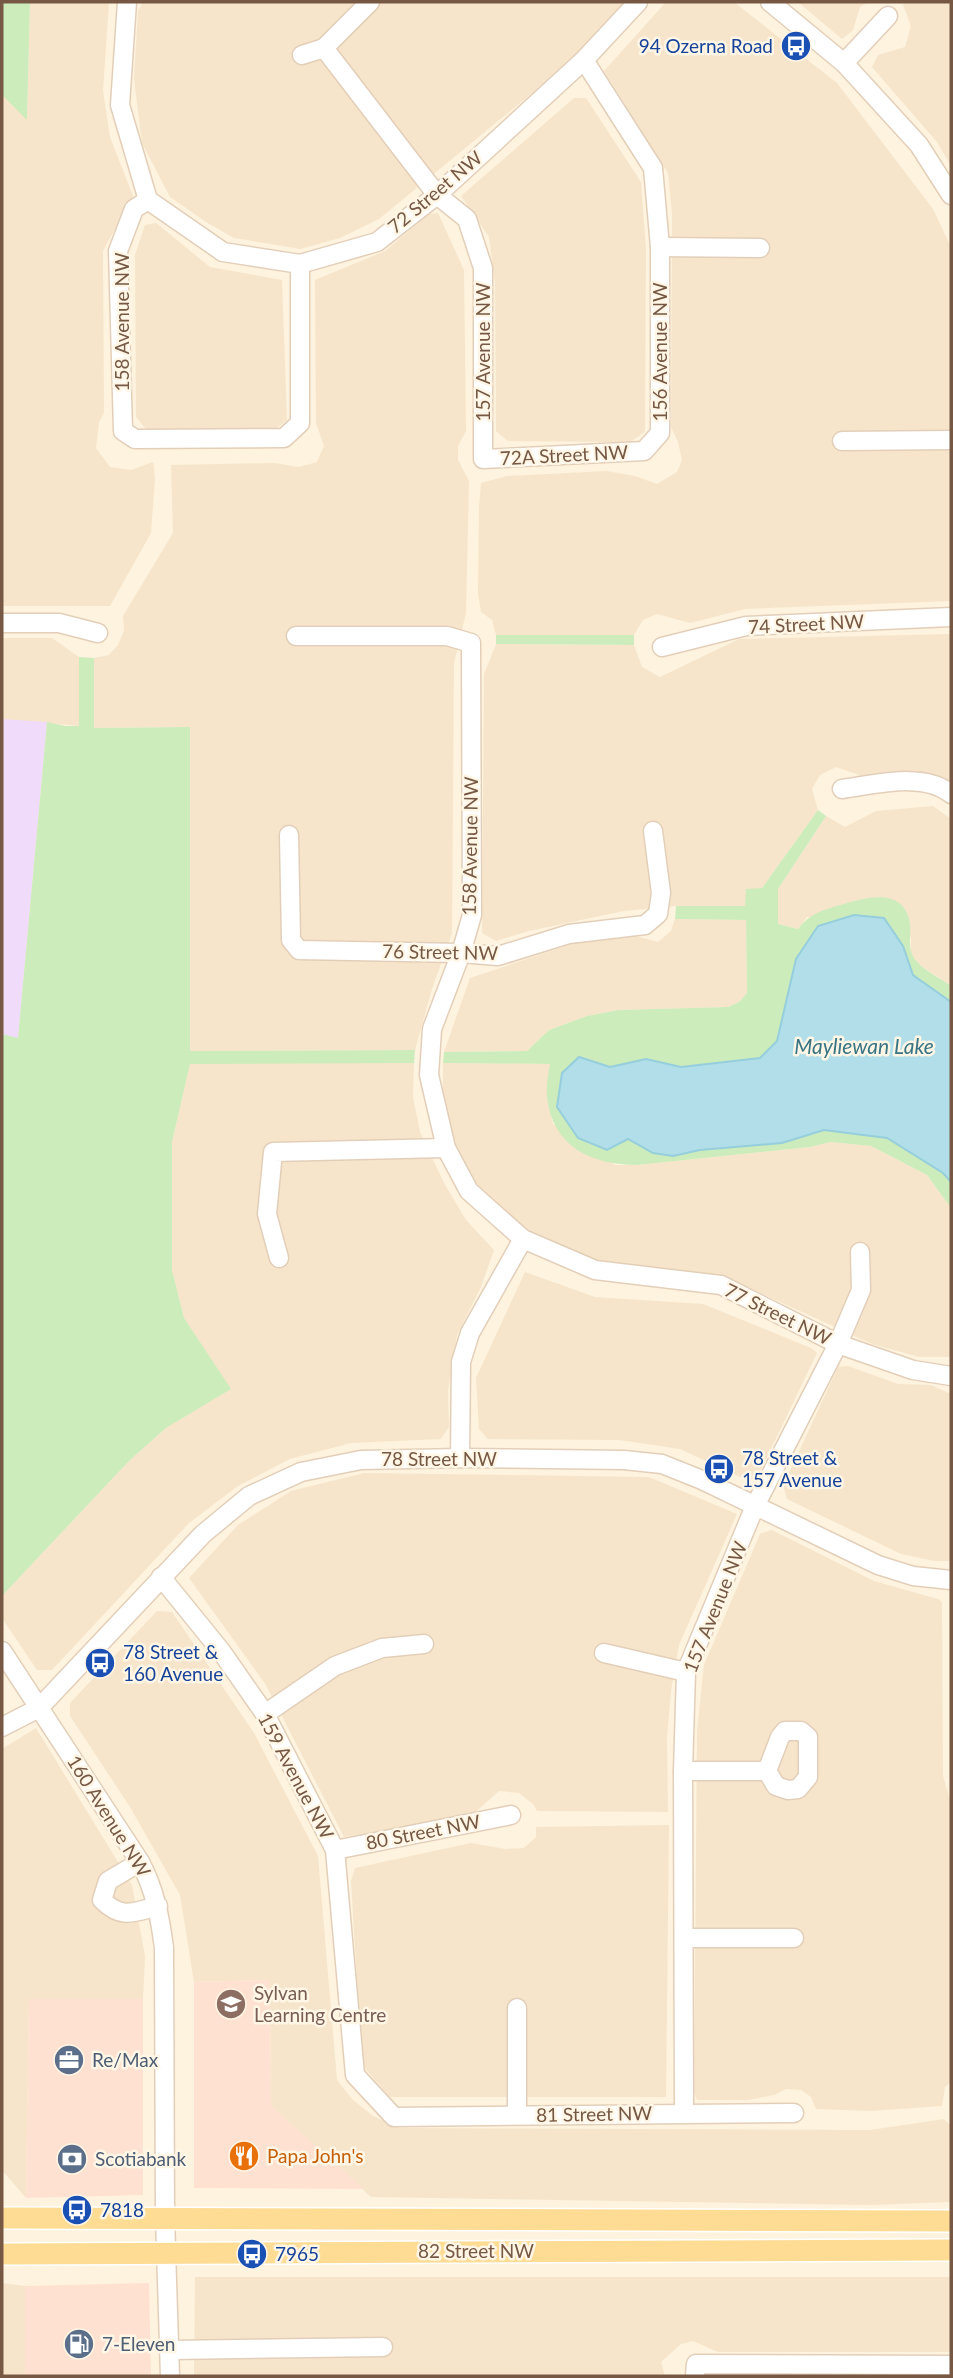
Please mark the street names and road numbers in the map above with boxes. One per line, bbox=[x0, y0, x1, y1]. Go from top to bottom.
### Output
street label: 72 Street NW bbox=[383, 145, 487, 238]
street label: 158 Avenue NW bbox=[110, 252, 133, 392]
street label: 157 Avenue NW bbox=[471, 282, 494, 422]
street label: 156 Avenue NW bbox=[648, 282, 671, 422]
street label: 72A Street NW bbox=[499, 440, 629, 469]
street label: 74 Street NW bbox=[747, 609, 865, 638]
street label: 158 Avenue NW bbox=[457, 776, 482, 916]
street label: 76 Street NW bbox=[382, 939, 499, 964]
street label: 77 Street NW bbox=[721, 1278, 836, 1349]
street label: 78 Street NW bbox=[381, 1447, 497, 1470]
street label: 157 Avenue NW bbox=[678, 1538, 751, 1676]
street label: 159 Avenue NW bbox=[254, 1709, 339, 1843]
street label: 160 Avenue NW bbox=[63, 1751, 156, 1881]
street label: 80 Street NW bbox=[364, 1809, 482, 1854]
street label: 81 Street NW bbox=[536, 2101, 652, 2126]
street label: 82 Street NW bbox=[418, 2239, 534, 2262]

